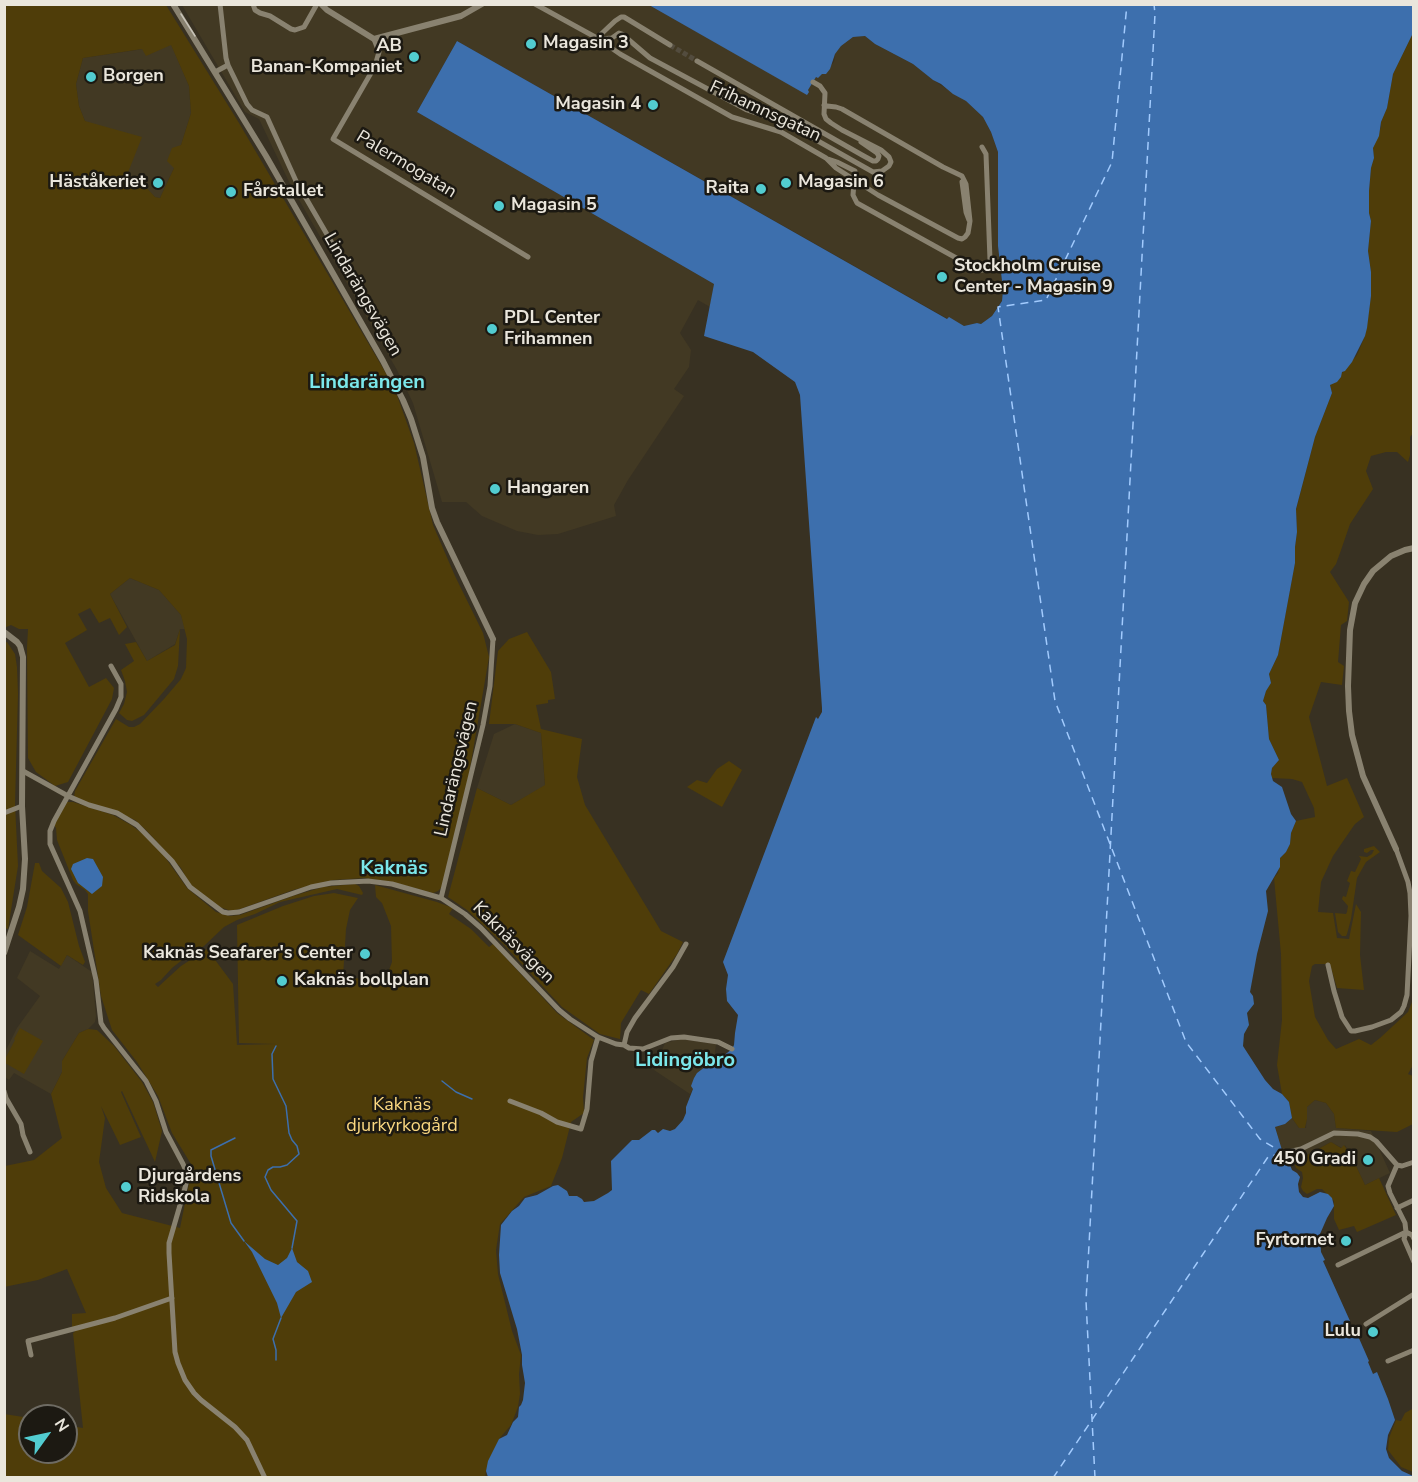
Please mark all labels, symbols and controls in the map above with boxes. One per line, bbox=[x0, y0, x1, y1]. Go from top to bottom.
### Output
place label: Magasin 3 bbox=[543, 33, 629, 55]
place label: AB Banan-Kompaniet bbox=[251, 36, 402, 78]
marker: Magasin 3 bbox=[524, 37, 538, 51]
marker: AB Banan-Kompaniet bbox=[407, 50, 421, 64]
place label: Borgen bbox=[103, 66, 164, 88]
marker: Borgen bbox=[84, 70, 98, 84]
street label: Frihamnsgatan bbox=[706, 77, 824, 147]
place label: Magasin 4 bbox=[555, 94, 641, 116]
marker: Magasin 4 bbox=[646, 98, 660, 112]
street label: Palermogatan bbox=[352, 127, 460, 203]
place label: Häståkeriet bbox=[49, 172, 146, 194]
place label: Magasin 6 bbox=[798, 172, 884, 194]
marker: Häståkeriet bbox=[151, 176, 165, 190]
marker: Magasin 6 bbox=[779, 176, 793, 190]
place label: Raita bbox=[706, 178, 749, 200]
place label: Fårstallet bbox=[243, 181, 323, 203]
marker: Raita bbox=[754, 182, 768, 196]
marker: Fårstallet bbox=[224, 185, 238, 199]
place label: Magasin 5 bbox=[511, 195, 597, 217]
marker: Magasin 5 bbox=[492, 199, 506, 213]
street label: Lindarängsvägen bbox=[318, 230, 406, 360]
place label: Stockholm Cruise Center - Magasin 9 bbox=[954, 256, 1113, 298]
marker: Stockholm Cruise Center - Magasin 9 bbox=[935, 270, 949, 284]
place label: PDL Center Frihamnen bbox=[504, 308, 600, 350]
marker: PDL Center Frihamnen bbox=[485, 322, 499, 336]
district label: Lindarängen bbox=[309, 371, 425, 395]
place label: Hangaren bbox=[507, 478, 589, 500]
marker: Hangaren bbox=[488, 482, 502, 496]
street label: Lindarängsvägen bbox=[431, 699, 483, 839]
district label: Kaknäs bbox=[360, 857, 428, 881]
street label: Kaknäsvägen bbox=[468, 898, 558, 988]
place label: Kaknäs Seafarer's Center bbox=[143, 943, 353, 965]
marker: Kaknäs Seafarer's Center bbox=[358, 947, 372, 961]
place label: Kaknäs bollplan bbox=[294, 970, 429, 992]
marker: Kaknäs bollplan bbox=[275, 974, 289, 988]
district label: Lidingöbro bbox=[635, 1049, 735, 1073]
park label: Kaknäs djurkyrkogård bbox=[346, 1095, 458, 1138]
place label: 450 Gradi bbox=[1273, 1149, 1356, 1171]
marker: 450 Gradi bbox=[1361, 1153, 1375, 1167]
place label: Djurgårdens Ridskola bbox=[138, 1166, 241, 1208]
marker: Djurgårdens Ridskola bbox=[119, 1180, 133, 1194]
place label: Fyrtornet bbox=[1256, 1230, 1334, 1252]
marker: Fyrtornet bbox=[1339, 1234, 1353, 1248]
place label: Lulu bbox=[1324, 1321, 1361, 1343]
marker: Lulu bbox=[1366, 1325, 1380, 1339]
north arrow bbox=[18, 1404, 78, 1464]
text: N bbox=[49, 1414, 74, 1436]

